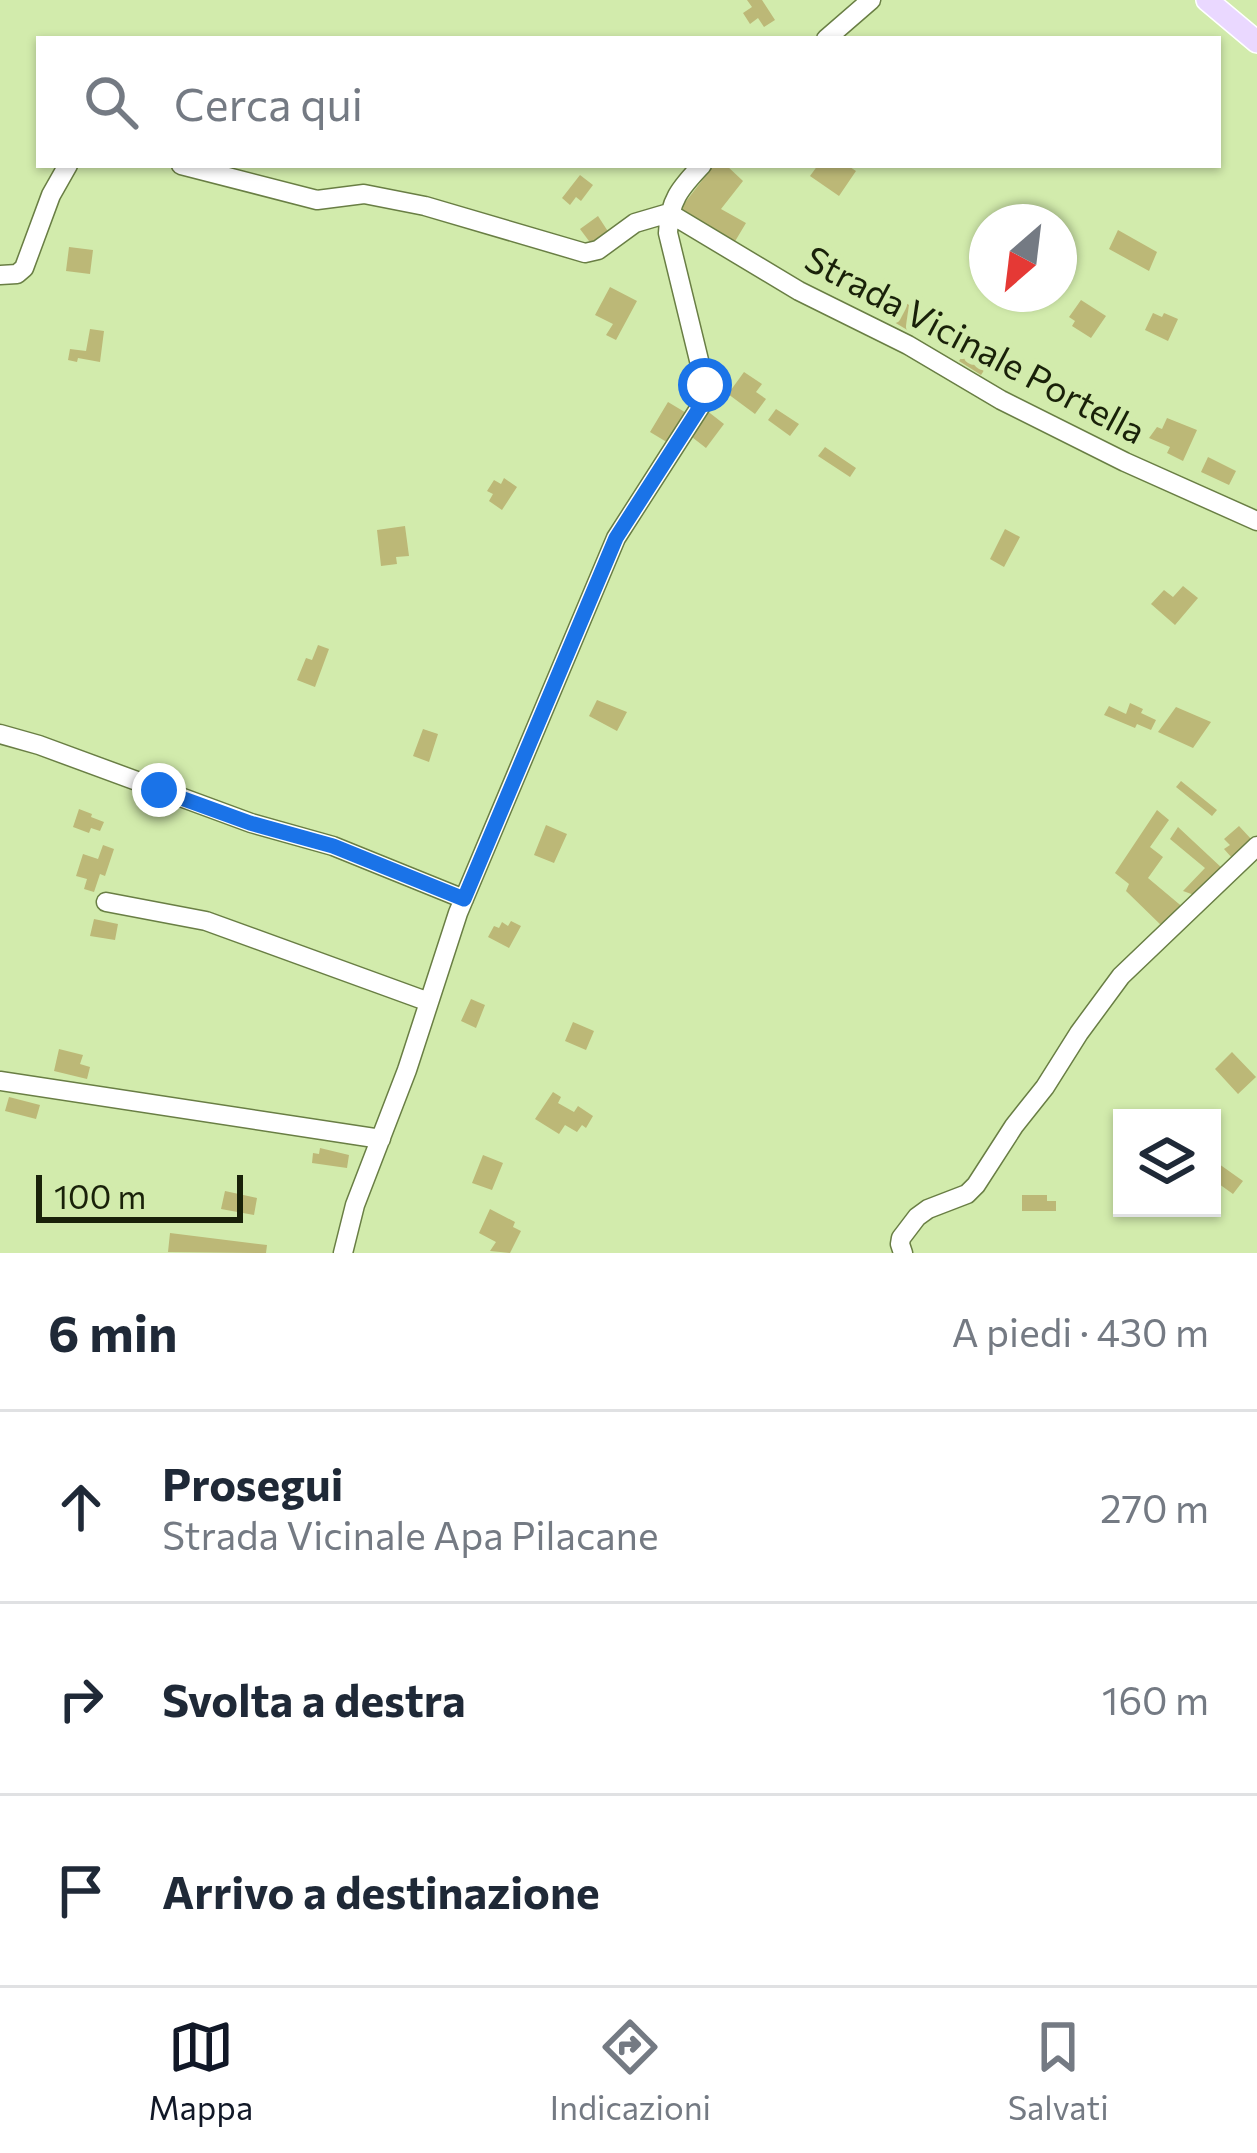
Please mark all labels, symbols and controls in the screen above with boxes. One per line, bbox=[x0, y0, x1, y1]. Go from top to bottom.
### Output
search box bbox=[36, 36, 1221, 168]
icon: search bbox=[78, 69, 144, 135]
text: Cerca qui bbox=[174, 75, 363, 130]
north arrow bbox=[969, 204, 1077, 312]
street label: Strada Vicinale Portella bbox=[798, 235, 1154, 452]
route start bbox=[678, 358, 732, 412]
route end bbox=[132, 763, 186, 817]
map controls bbox=[1113, 1109, 1221, 1217]
button: layers bbox=[1113, 1109, 1221, 1217]
scale bar bbox=[36, 1169, 243, 1222]
text: 100 m bbox=[54, 1175, 146, 1216]
text: 6 min bbox=[48, 1300, 177, 1363]
text: A piedi · 430 m bbox=[952, 1307, 1209, 1355]
text: Prosegui bbox=[162, 1455, 343, 1510]
icon: ahead bbox=[48, 1474, 114, 1540]
text: 270 m bbox=[1100, 1483, 1209, 1531]
text: Strada Vicinale Apa Pilacane bbox=[162, 1510, 659, 1558]
icon: right bbox=[48, 1666, 114, 1732]
text: Svolta a destra bbox=[162, 1671, 466, 1726]
text: 160 m bbox=[1102, 1675, 1209, 1723]
icon: arrive bbox=[48, 1858, 114, 1924]
text: Arrivo a destinazione bbox=[162, 1863, 600, 1918]
tab: Mappa bbox=[148, 2014, 253, 2127]
tab: Indicazioni bbox=[550, 2014, 711, 2127]
tab: Salvati bbox=[1008, 2014, 1109, 2127]

